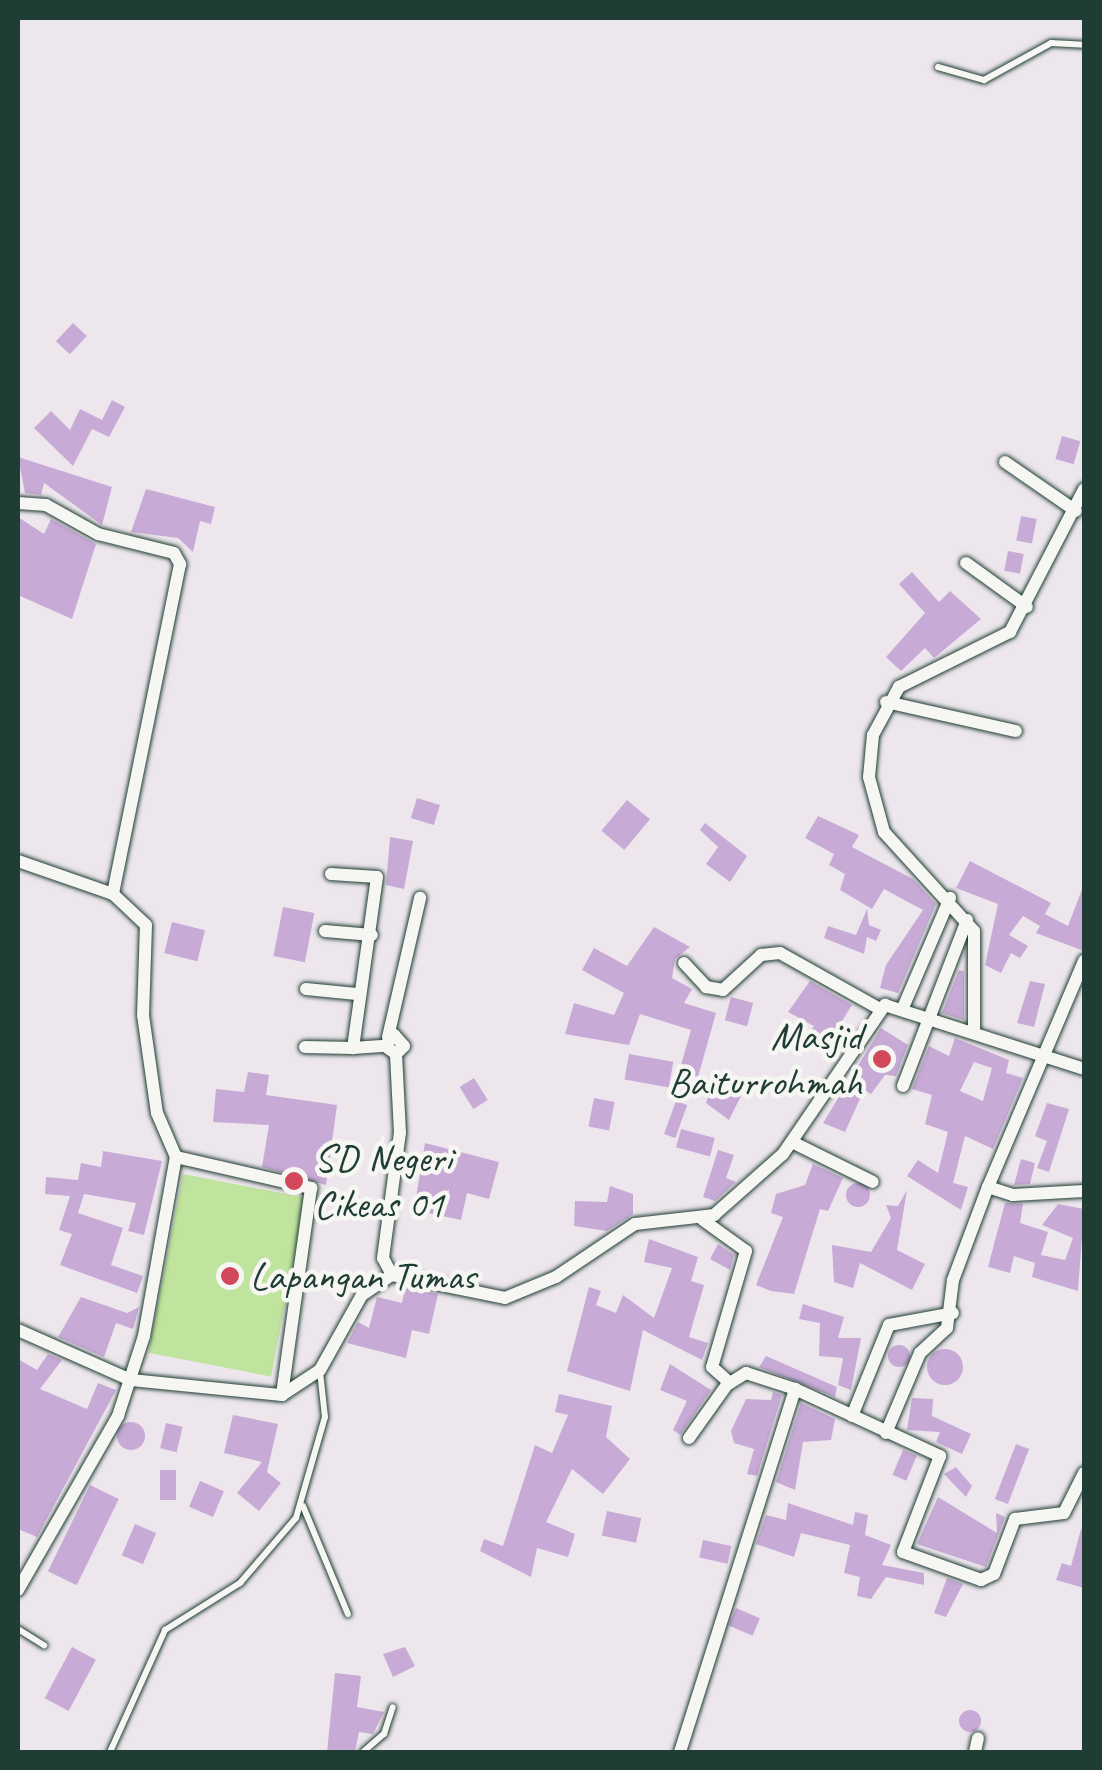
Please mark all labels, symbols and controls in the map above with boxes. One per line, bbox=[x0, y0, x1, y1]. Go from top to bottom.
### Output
place label: Masjid Baiturrohmah bbox=[668, 1012, 862, 1106]
marker: Masjid Baiturrohmah bbox=[871, 1048, 893, 1070]
place label: SD Negeri Cikeas 01 bbox=[314, 1134, 453, 1228]
marker: SD Negeri Cikeas 01 bbox=[283, 1170, 305, 1192]
place label: Lapangan Tumas bbox=[250, 1252, 474, 1300]
marker: Lapangan Tumas bbox=[219, 1265, 241, 1287]

